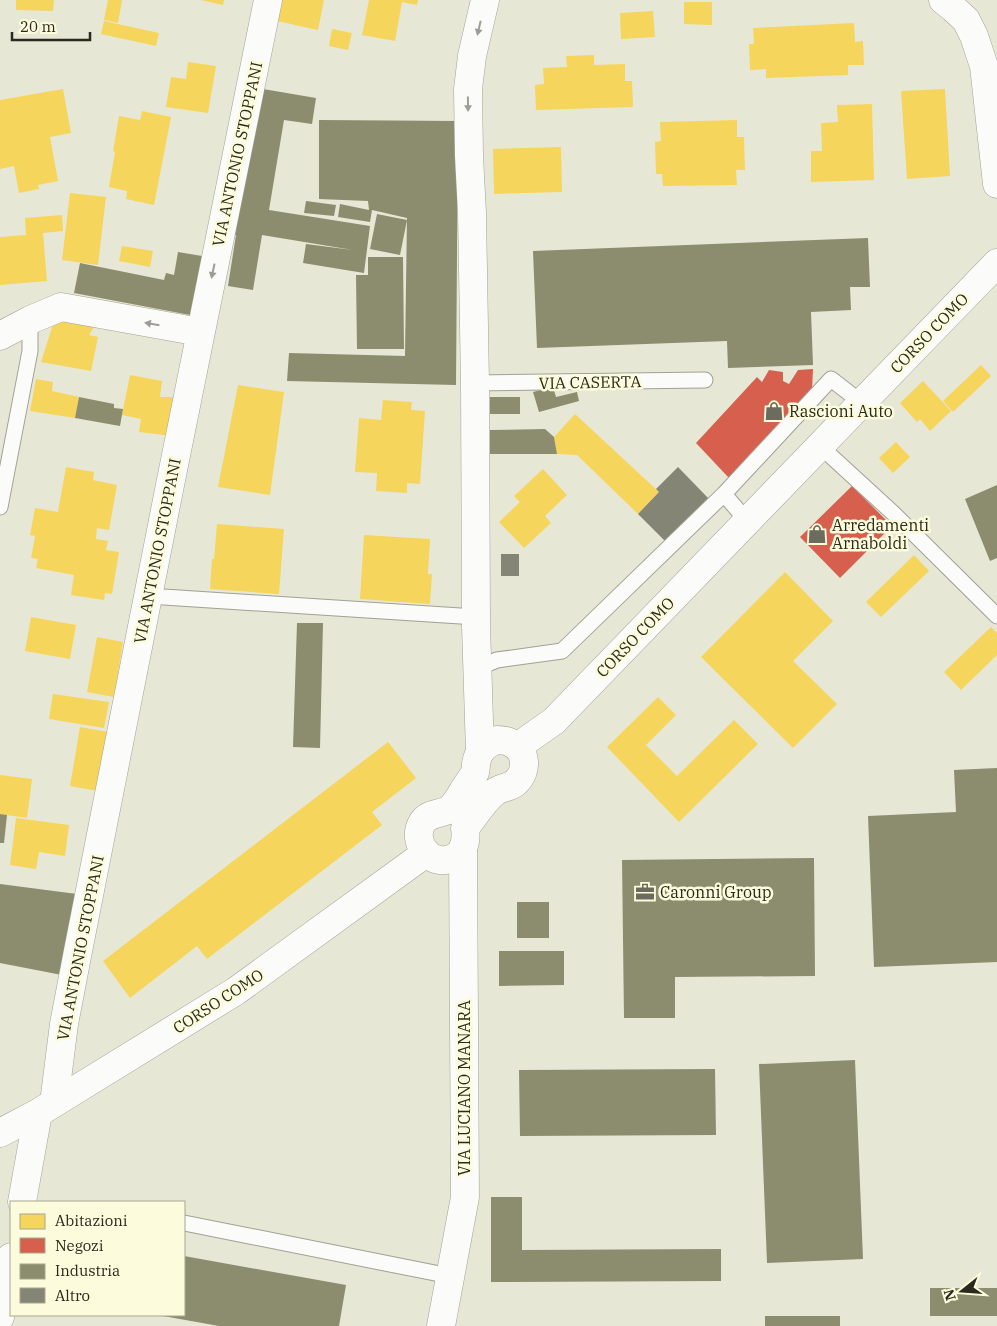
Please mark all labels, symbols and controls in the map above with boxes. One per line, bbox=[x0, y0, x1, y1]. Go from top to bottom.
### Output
scale bar bbox=[12, 10, 90, 42]
text: 20 m bbox=[20, 17, 56, 36]
one-way arrow bbox=[475, 20, 483, 35]
street label: VIA ANTONIO STOPPANI bbox=[208, 60, 266, 248]
one-way arrow bbox=[464, 96, 472, 112]
one-way arrow bbox=[209, 263, 217, 278]
street label: CORSO COMO bbox=[886, 289, 972, 377]
one-way arrow bbox=[144, 319, 160, 327]
street label: VIA CASERTA bbox=[539, 371, 641, 393]
shop icon: Rascioni Auto bbox=[763, 400, 785, 422]
place label: Rascioni Auto bbox=[789, 401, 893, 421]
street label: VIA ANTONIO STOPPANI bbox=[129, 457, 185, 645]
place label: Arredamenti Arnaboldi bbox=[832, 515, 929, 553]
shop icon: Arredamenti Arnaboldi bbox=[806, 523, 828, 545]
street label: CORSO COMO bbox=[592, 593, 678, 681]
street label: VIA ANTONIO STOPPANI bbox=[52, 854, 108, 1042]
office icon: Caronni Group bbox=[634, 881, 656, 903]
place label: Caronni Group bbox=[660, 882, 772, 902]
street label: CORSO COMO bbox=[169, 964, 267, 1038]
street label: VIA LUCIANO MANARA bbox=[454, 1000, 474, 1176]
legend bbox=[10, 1201, 185, 1316]
text: Abitazioni bbox=[55, 1211, 128, 1230]
text: Negozi bbox=[55, 1236, 104, 1255]
text: Industria bbox=[55, 1261, 120, 1280]
north arrow bbox=[937, 1266, 987, 1316]
text: Altro bbox=[55, 1286, 90, 1305]
text: N bbox=[939, 1287, 960, 1303]

